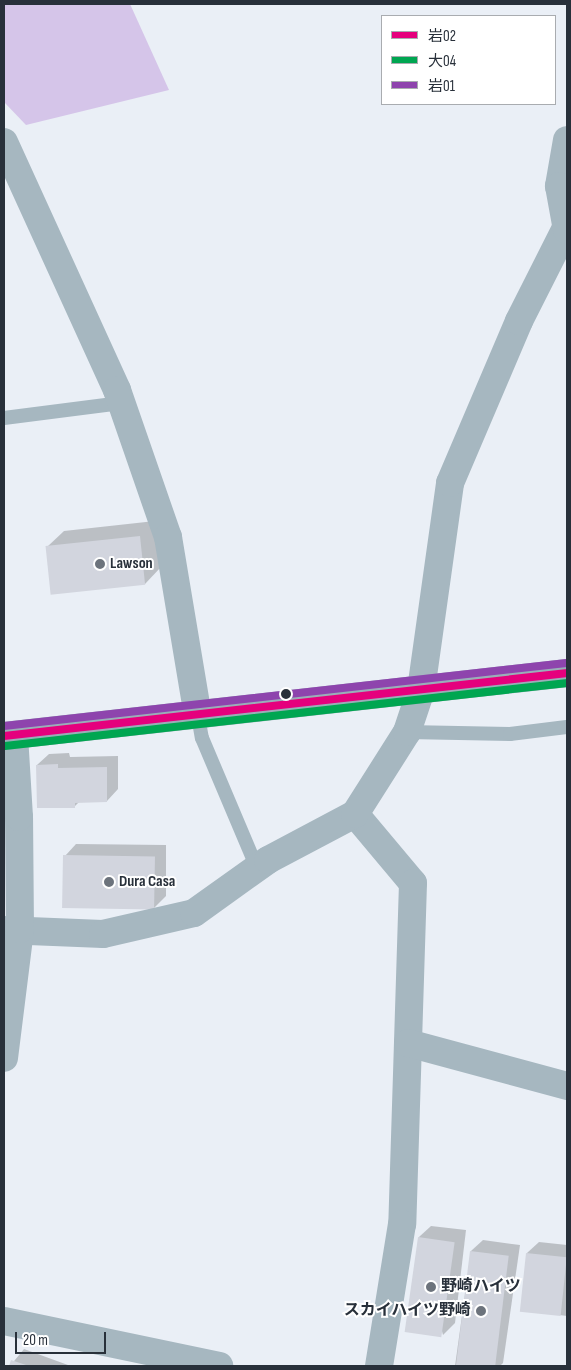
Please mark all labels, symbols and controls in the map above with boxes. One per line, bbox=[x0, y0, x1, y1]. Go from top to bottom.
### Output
legend bbox=[381, 15, 556, 105]
text: 岩02 bbox=[428, 27, 456, 46]
text: 大04 bbox=[428, 52, 456, 71]
text: 岩01 bbox=[428, 77, 455, 96]
place label: Lawson bbox=[110, 554, 153, 574]
marker: Lawson bbox=[94, 558, 106, 570]
unlabelled marker bbox=[281, 689, 291, 699]
place label: Dura Casa bbox=[119, 872, 175, 892]
marker: Dura Casa bbox=[103, 876, 115, 888]
place label: 野崎ハイツ bbox=[441, 1277, 521, 1297]
marker: 野崎ハイツ bbox=[425, 1281, 437, 1293]
place label: スカイハイツ野崎 bbox=[343, 1301, 471, 1321]
marker: スカイハイツ野崎 bbox=[475, 1305, 487, 1317]
scale bar bbox=[18, 1322, 109, 1354]
text: 20 m bbox=[23, 1331, 48, 1350]

